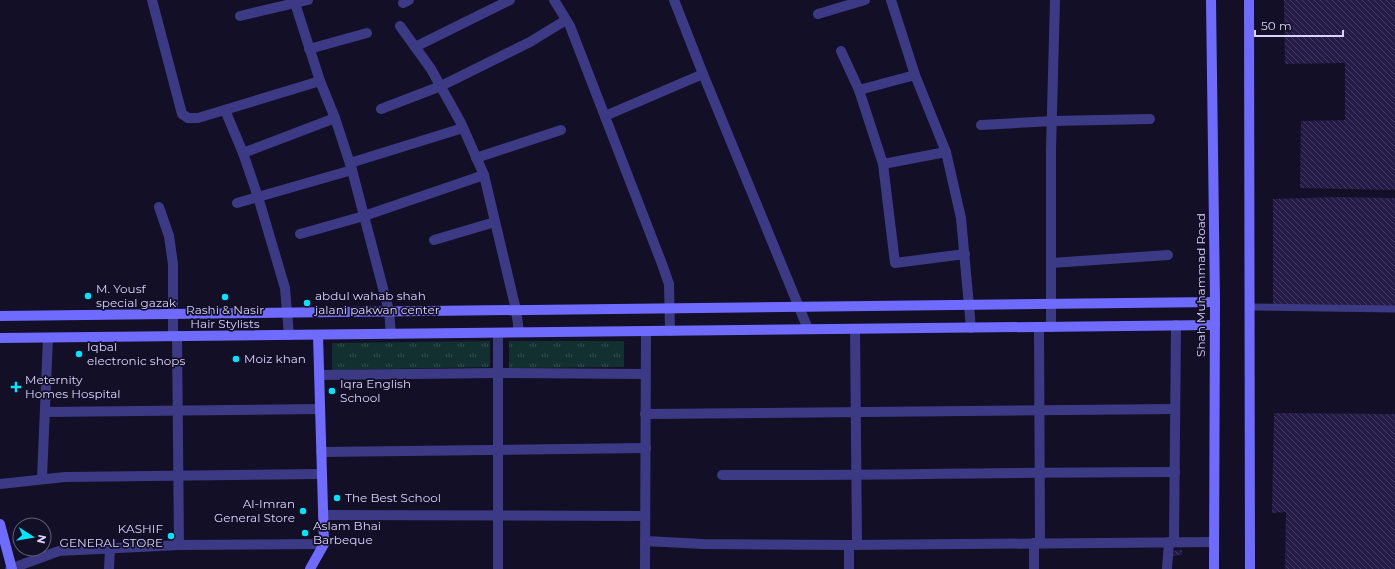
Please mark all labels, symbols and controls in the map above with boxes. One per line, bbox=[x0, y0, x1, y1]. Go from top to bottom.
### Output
scale bar bbox=[1255, 12, 1343, 38]
text: 50 m bbox=[1261, 18, 1292, 33]
street label: Shah Muhammad Road bbox=[1193, 213, 1208, 357]
place label: M. Yousf special gazak bbox=[96, 281, 177, 310]
place label: abdul wahab shah jalani pakwan center bbox=[313, 288, 440, 317]
marker: M. Yousf special gazak bbox=[83, 291, 93, 301]
marker: Rashi & Nasir Hair Stylists bbox=[220, 292, 230, 302]
marker: abdul wahab shah jalani pakwan center bbox=[302, 298, 312, 308]
place label: Rashi & Nasir Hair Stylists bbox=[186, 302, 264, 331]
place label: Iqbal electronic shops bbox=[87, 339, 185, 368]
marker: Iqbal electronic shops bbox=[74, 349, 84, 359]
place label: Moiz khan bbox=[244, 351, 306, 366]
marker: Moiz khan bbox=[231, 354, 241, 364]
place label: Meternity Homes Hospital bbox=[25, 372, 121, 401]
place label: Iqra English School bbox=[340, 376, 411, 405]
marker: Meternity Homes Hospital bbox=[10, 381, 22, 393]
marker: Iqra English School bbox=[327, 386, 337, 396]
place label: The Best School bbox=[345, 490, 441, 505]
marker: The Best School bbox=[332, 493, 342, 503]
place label: Al-Imran General Store bbox=[214, 496, 295, 525]
marker: Al-Imran General Store bbox=[298, 506, 308, 516]
north arrow bbox=[12, 517, 52, 557]
place label: Aslam Bhai Barbeque bbox=[313, 518, 381, 547]
place label: KASHIF GENERAL STORE bbox=[60, 521, 163, 550]
marker: Aslam Bhai Barbeque bbox=[300, 528, 310, 538]
marker: KASHIF GENERAL STORE bbox=[166, 531, 176, 541]
text: N bbox=[34, 533, 50, 545]

